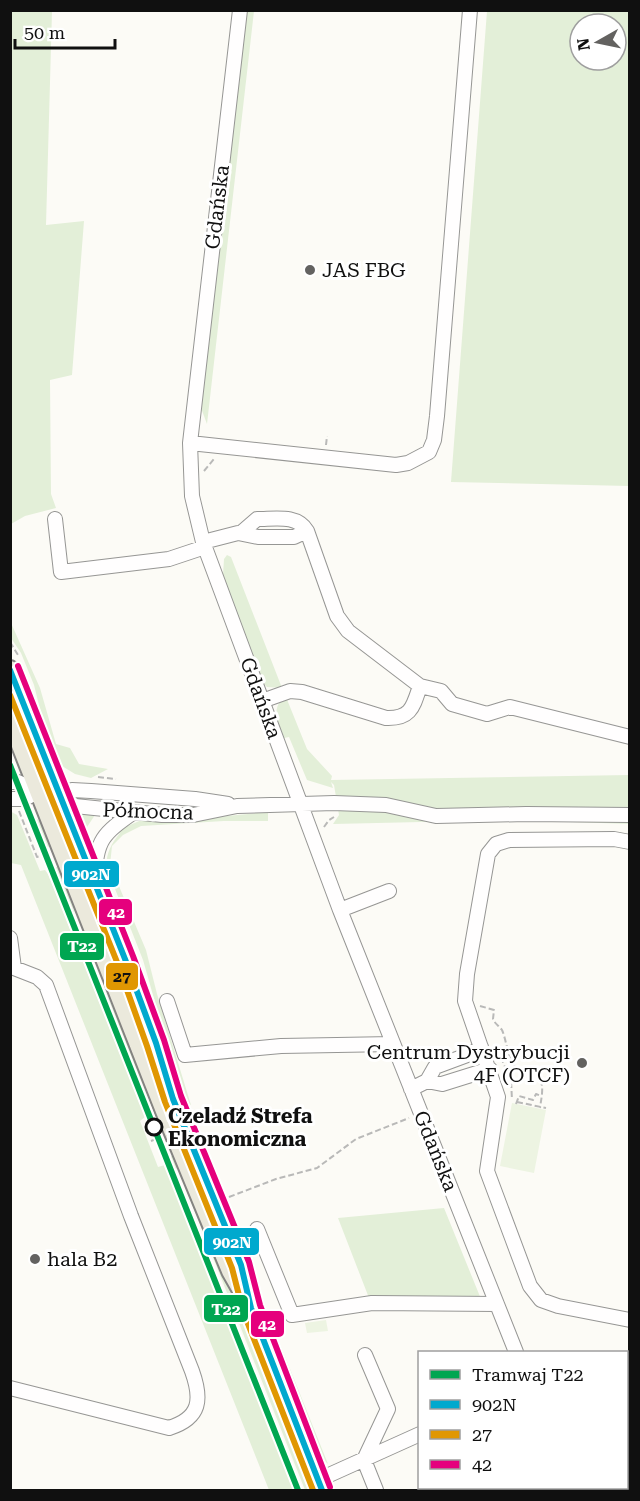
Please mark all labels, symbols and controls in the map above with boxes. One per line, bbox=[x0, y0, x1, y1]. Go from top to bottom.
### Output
scale bar bbox=[15, 12, 116, 50]
north arrow bbox=[568, 12, 628, 72]
text: 50 m bbox=[24, 22, 65, 43]
text: N bbox=[573, 37, 594, 52]
street label: Gdańska bbox=[200, 163, 234, 251]
place label: JAS FBG bbox=[322, 258, 406, 282]
marker: JAS FBG bbox=[303, 263, 317, 277]
street label: Gdańska bbox=[235, 654, 287, 742]
street label: Północna bbox=[102, 797, 194, 825]
line badge: 902N bbox=[63, 860, 120, 888]
text: 902N bbox=[71, 865, 111, 884]
line badge: 42 bbox=[98, 898, 133, 926]
text: 42 bbox=[107, 903, 125, 922]
line badge: T22 bbox=[59, 932, 105, 961]
text: T22 bbox=[67, 937, 97, 956]
line badge: 27 bbox=[105, 962, 139, 991]
text: 27 bbox=[113, 967, 131, 986]
place label: Centrum Dystrybucji 4F (OTCF) bbox=[367, 1040, 570, 1087]
marker: Centrum Dystrybucji 4F (OTCF) bbox=[575, 1056, 589, 1070]
place label: Czeladź Strefa Ekonomiczna bbox=[168, 1104, 313, 1151]
street label: Gdańska bbox=[409, 1107, 463, 1195]
marker: Czeladź Strefa Ekonomiczna bbox=[145, 1118, 163, 1136]
line badge: 902N bbox=[203, 1227, 260, 1256]
text: 902N bbox=[212, 1233, 252, 1252]
place label: hala B2 bbox=[47, 1247, 117, 1271]
marker: hala B2 bbox=[28, 1252, 42, 1266]
line badge: T22 bbox=[203, 1294, 249, 1323]
text: T22 bbox=[211, 1300, 241, 1319]
line badge: 42 bbox=[250, 1310, 285, 1338]
text: 42 bbox=[258, 1315, 276, 1334]
legend bbox=[418, 1351, 628, 1489]
text: Tramwaj T22 bbox=[472, 1364, 584, 1385]
text: 902N bbox=[472, 1394, 517, 1415]
text: 27 bbox=[472, 1424, 492, 1445]
text: 42 bbox=[472, 1454, 492, 1475]

